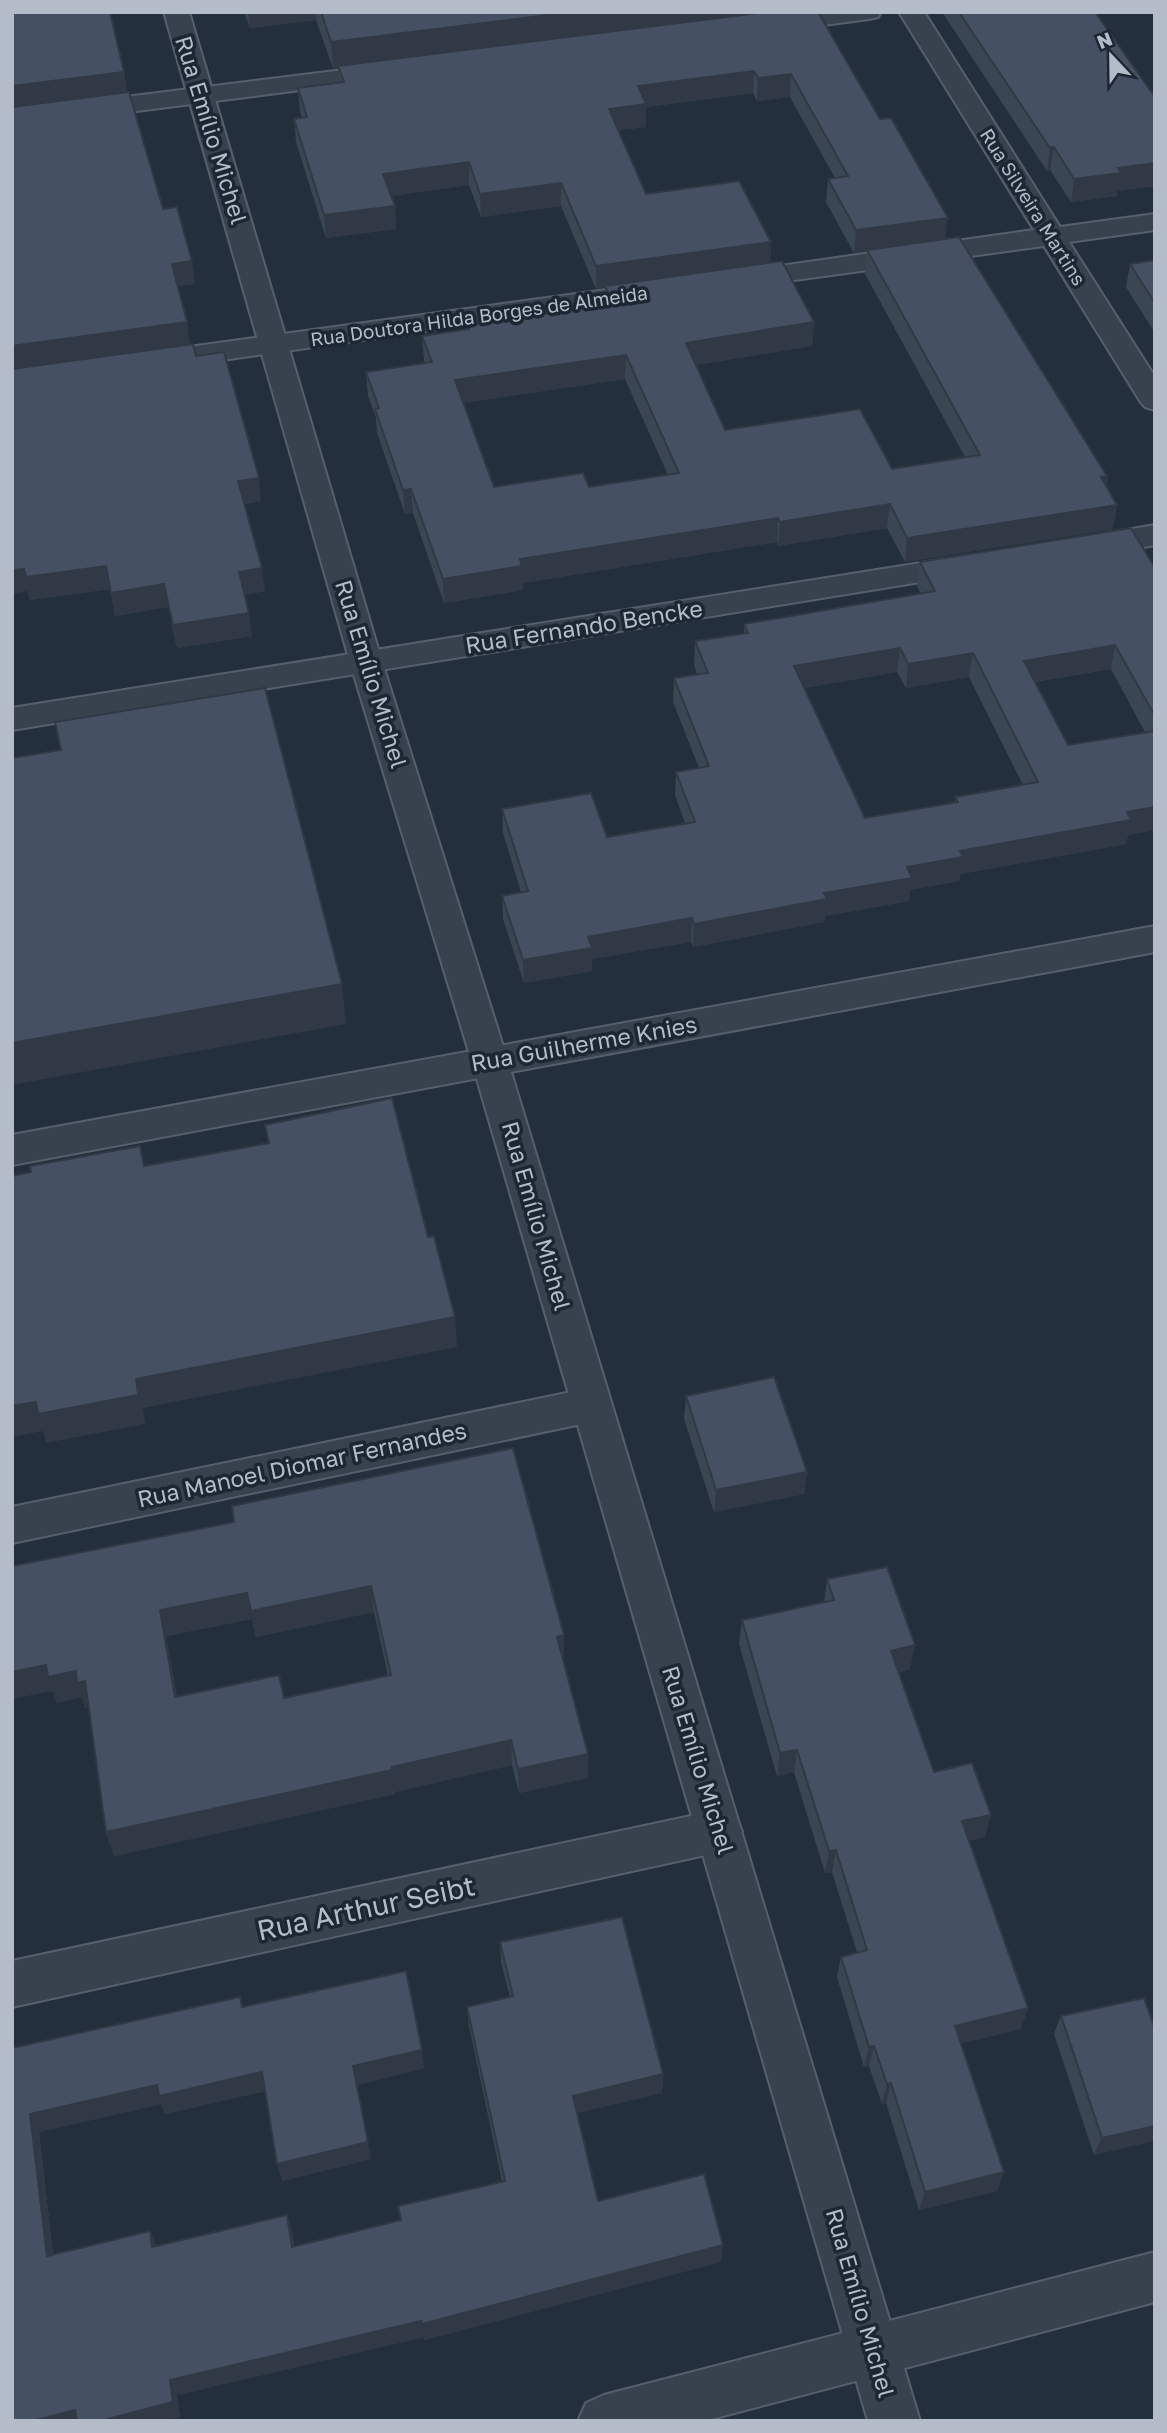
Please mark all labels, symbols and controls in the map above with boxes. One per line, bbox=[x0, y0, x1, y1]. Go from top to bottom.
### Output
north arrow bbox=[1076, 21, 1146, 91]
text: N bbox=[1093, 26, 1115, 53]
street label: Rua Emílio Michel bbox=[170, 32, 254, 227]
street label: Rua Silveira Martins bbox=[976, 124, 1091, 290]
street label: Rua Doutora Hilda Borges de Almeida bbox=[309, 280, 649, 351]
street label: Rua Emílio Michel bbox=[330, 576, 414, 771]
street label: Rua Fernando Bencke bbox=[463, 593, 705, 659]
street label: Rua Guilherme Knies bbox=[469, 1009, 699, 1077]
street label: Rua Emílio Michel bbox=[497, 1118, 577, 1313]
street label: Rua Manoel Diomar Fernandes bbox=[135, 1415, 469, 1513]
street label: Rua Emílio Michel bbox=[657, 1662, 741, 1857]
street label: Rua Arthur Seibt bbox=[254, 1868, 478, 1947]
street label: Rua Emílio Michel bbox=[821, 2205, 901, 2400]

